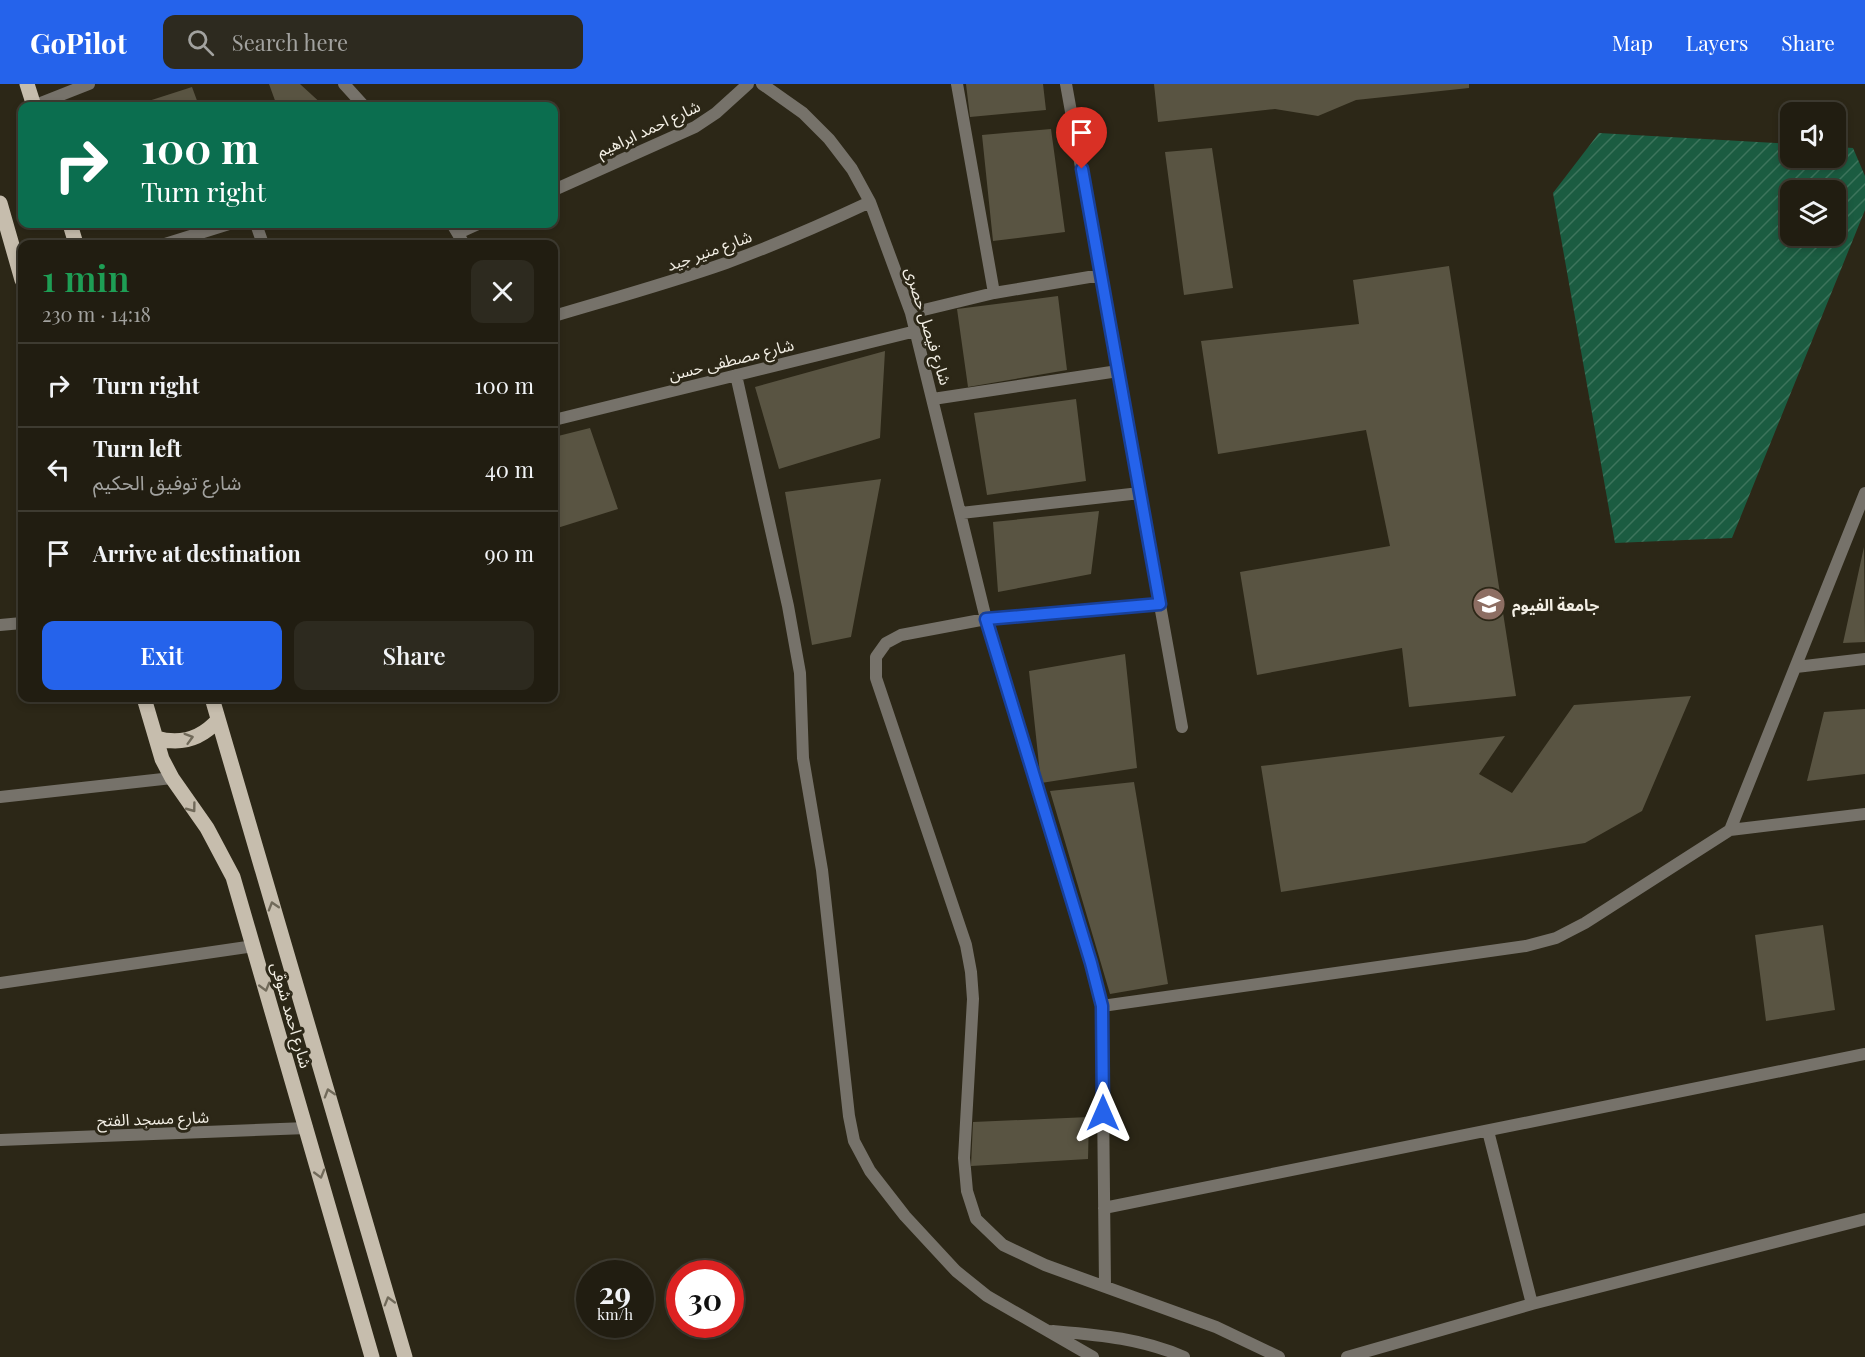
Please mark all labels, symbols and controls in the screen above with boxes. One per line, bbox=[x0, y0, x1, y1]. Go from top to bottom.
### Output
search box bbox=[163, 15, 583, 69]
text: GoPilot bbox=[30, 24, 127, 61]
icon: search bbox=[184, 26, 217, 59]
text: Search here bbox=[232, 27, 348, 57]
text: Map bbox=[1612, 28, 1653, 56]
text: Layers bbox=[1686, 28, 1748, 56]
text: Share bbox=[1781, 28, 1835, 56]
street label: شارع احمد ابراهيم bbox=[593, 95, 705, 164]
map controls bbox=[1780, 102, 1846, 246]
button: sound bbox=[1780, 102, 1846, 168]
pin bbox=[1056, 107, 1107, 169]
icon: arrive bbox=[1065, 116, 1098, 149]
text: 100 m bbox=[141, 119, 259, 175]
icon: right bbox=[42, 126, 120, 204]
text: Turn right bbox=[141, 173, 266, 209]
button: layers bbox=[1780, 180, 1846, 246]
street label: شارع منير جيد bbox=[663, 225, 756, 278]
text: 1 min bbox=[42, 253, 130, 301]
button: close bbox=[471, 260, 534, 323]
street label: شارع فيصل حصرى bbox=[898, 264, 957, 388]
text: 230 m · 14:18 bbox=[42, 300, 151, 327]
street label: شارع مصطفى حسن bbox=[666, 333, 797, 388]
icon: right bbox=[42, 369, 75, 402]
text: Turn right bbox=[93, 370, 199, 400]
text: 100 m bbox=[474, 370, 534, 400]
text: Turn left bbox=[93, 433, 182, 463]
icon: left bbox=[42, 453, 75, 486]
text: 40 m bbox=[485, 454, 534, 484]
text: شارع توفيق الحكيم bbox=[93, 468, 241, 495]
icon: arrive bbox=[42, 537, 75, 570]
text: Arrive at destination bbox=[93, 538, 301, 568]
text: 90 m bbox=[485, 538, 534, 568]
school or university icon: جامعة الفيوم bbox=[1471, 586, 1507, 622]
place label: جامعة الفيوم bbox=[1512, 594, 1599, 617]
button: Exit bbox=[42, 621, 282, 690]
button: Share bbox=[294, 621, 534, 690]
one-way arrow bbox=[184, 733, 194, 745]
one-way arrow bbox=[185, 801, 196, 812]
one-way arrow bbox=[268, 901, 280, 912]
street label: شارع احمد شوقى bbox=[264, 960, 317, 1071]
one-way arrow bbox=[258, 981, 270, 992]
position arrow bbox=[1071, 1081, 1135, 1145]
one-way arrow bbox=[324, 1088, 336, 1099]
street label: شارع مسجد الفتح bbox=[97, 1106, 209, 1133]
one-way arrow bbox=[313, 1168, 325, 1179]
speed limit sign: 30 bbox=[666, 1260, 744, 1338]
text: 29 bbox=[599, 1272, 631, 1312]
one-way arrow bbox=[384, 1296, 396, 1307]
text: km/h bbox=[597, 1304, 633, 1324]

